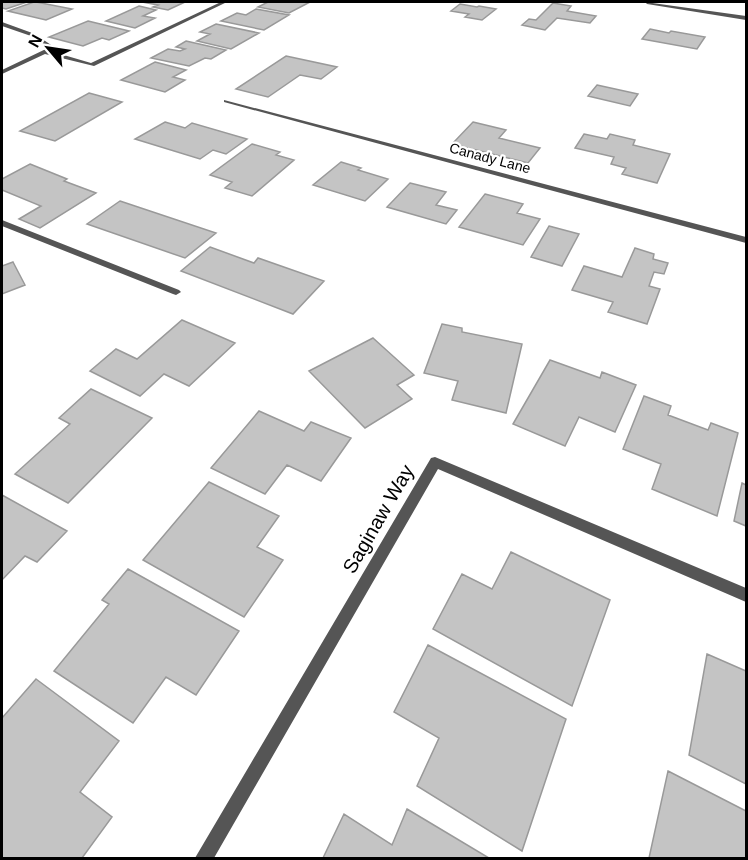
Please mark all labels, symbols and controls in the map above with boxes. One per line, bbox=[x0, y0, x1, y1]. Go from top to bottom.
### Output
north arrow bbox=[18, 18, 78, 78]
text: N bbox=[25, 32, 46, 50]
street label: Canady Lane bbox=[448, 139, 532, 177]
street label: Saginaw Way bbox=[338, 461, 418, 577]

